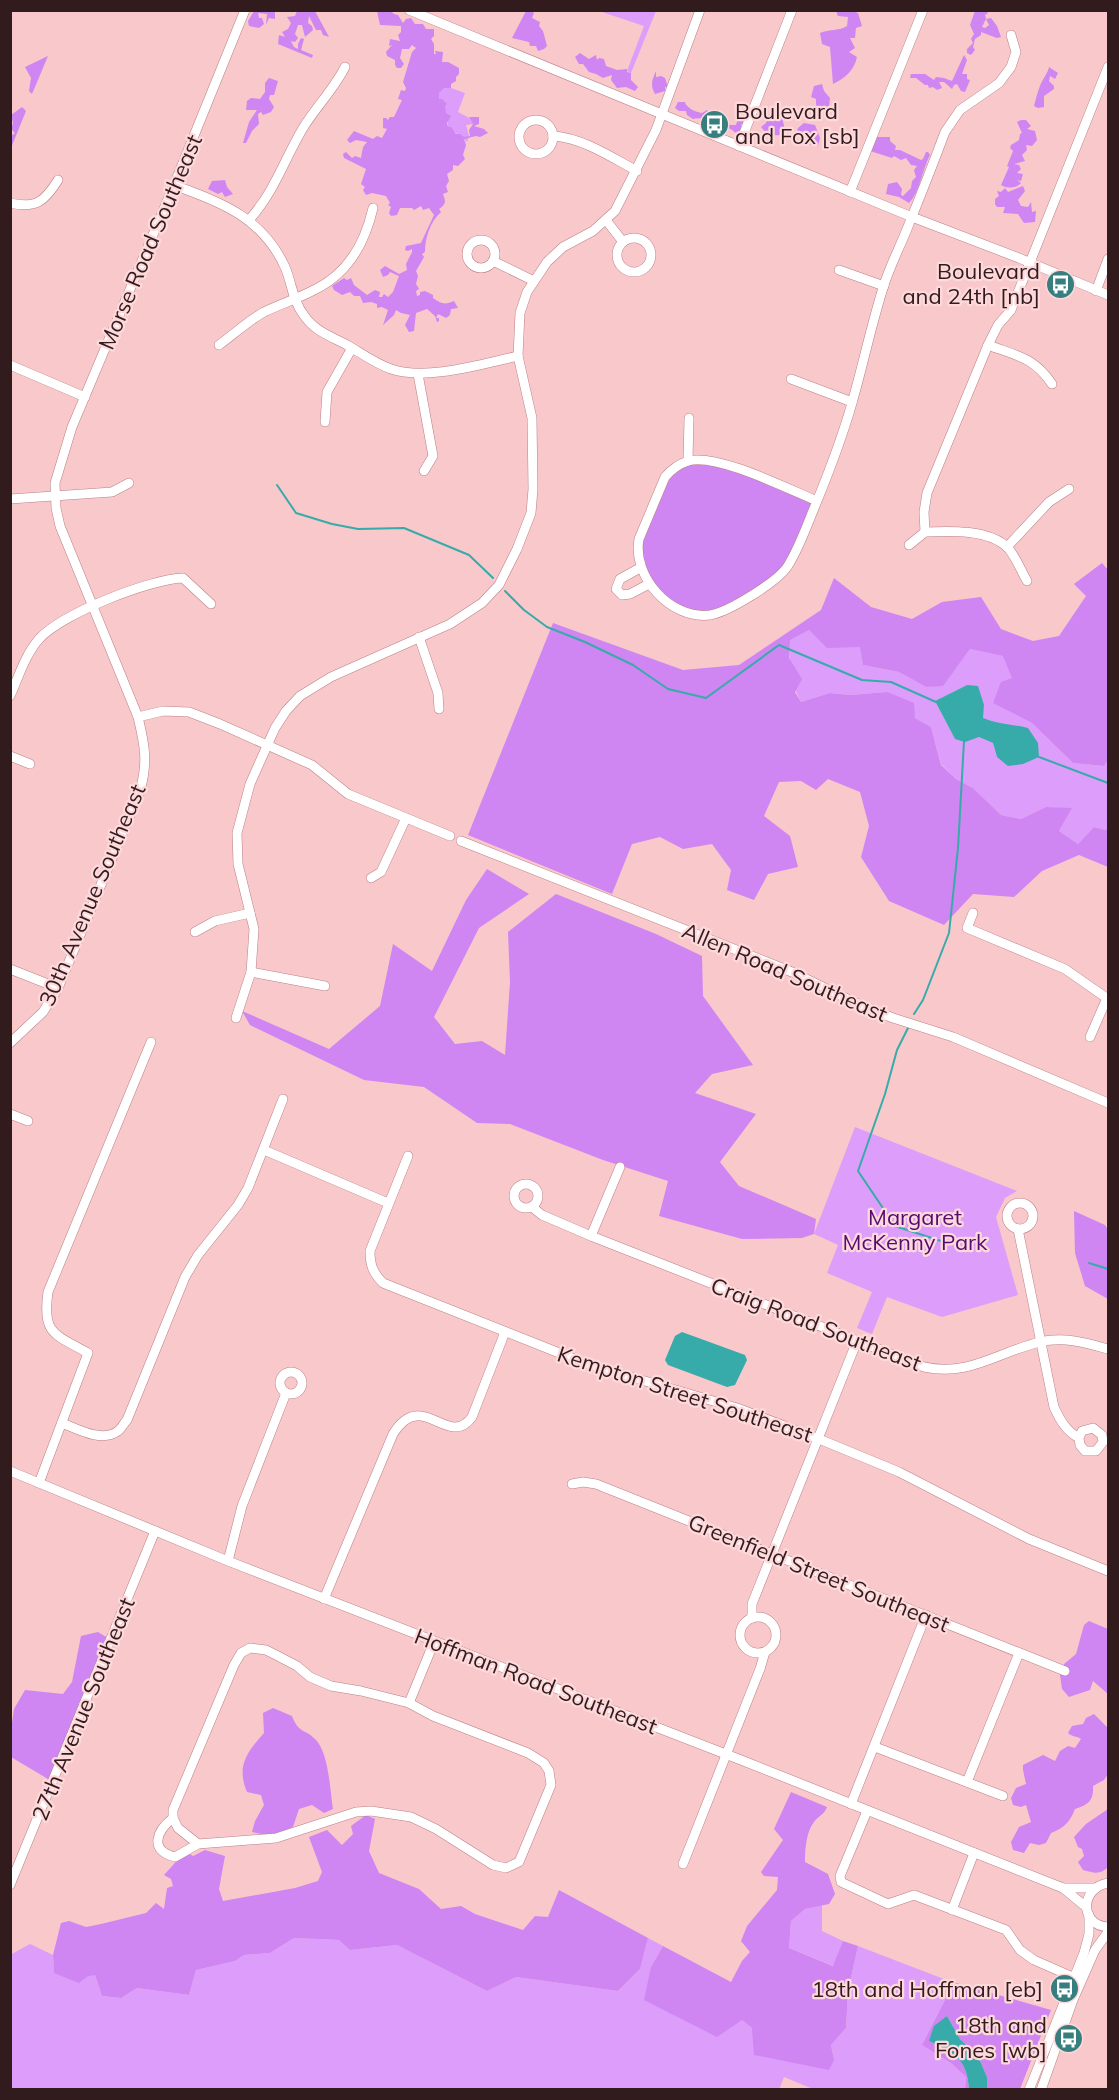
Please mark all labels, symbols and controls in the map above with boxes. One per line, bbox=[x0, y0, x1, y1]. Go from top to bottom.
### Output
place label: Boulevard and Fox [sb] bbox=[735, 97, 860, 150]
bus stop icon: Boulevard and Fox [sb] bbox=[698, 108, 730, 140]
street label: Morse Road Southeast bbox=[92, 130, 208, 354]
place label: Boulevard and 24th [nb] bbox=[902, 257, 1040, 310]
bus stop icon: Boulevard and 24th [nb] bbox=[1045, 268, 1077, 300]
street label: 30th Avenue Southeast bbox=[33, 780, 152, 1010]
street label: Allen Road Southeast bbox=[678, 916, 892, 1028]
park label: Margaret McKenny Park bbox=[843, 1203, 988, 1256]
street label: Craig Road Southeast bbox=[707, 1271, 926, 1377]
street label: Kempton Street Southeast bbox=[554, 1339, 816, 1449]
street label: Greenfield Street Southeast bbox=[684, 1508, 954, 1638]
street label: 27th Avenue Southeast bbox=[25, 1593, 141, 1825]
street label: Hoffman Road Southeast bbox=[411, 1622, 662, 1740]
bus stop icon: 18th and Hoffman [eb] bbox=[1048, 1973, 1080, 2005]
place label: 18th and Hoffman [eb] bbox=[812, 1975, 1043, 2003]
place label: 18th and Fones [wb] bbox=[935, 2011, 1047, 2064]
bus stop icon: 18th and Fones [wb] bbox=[1052, 2022, 1084, 2054]

